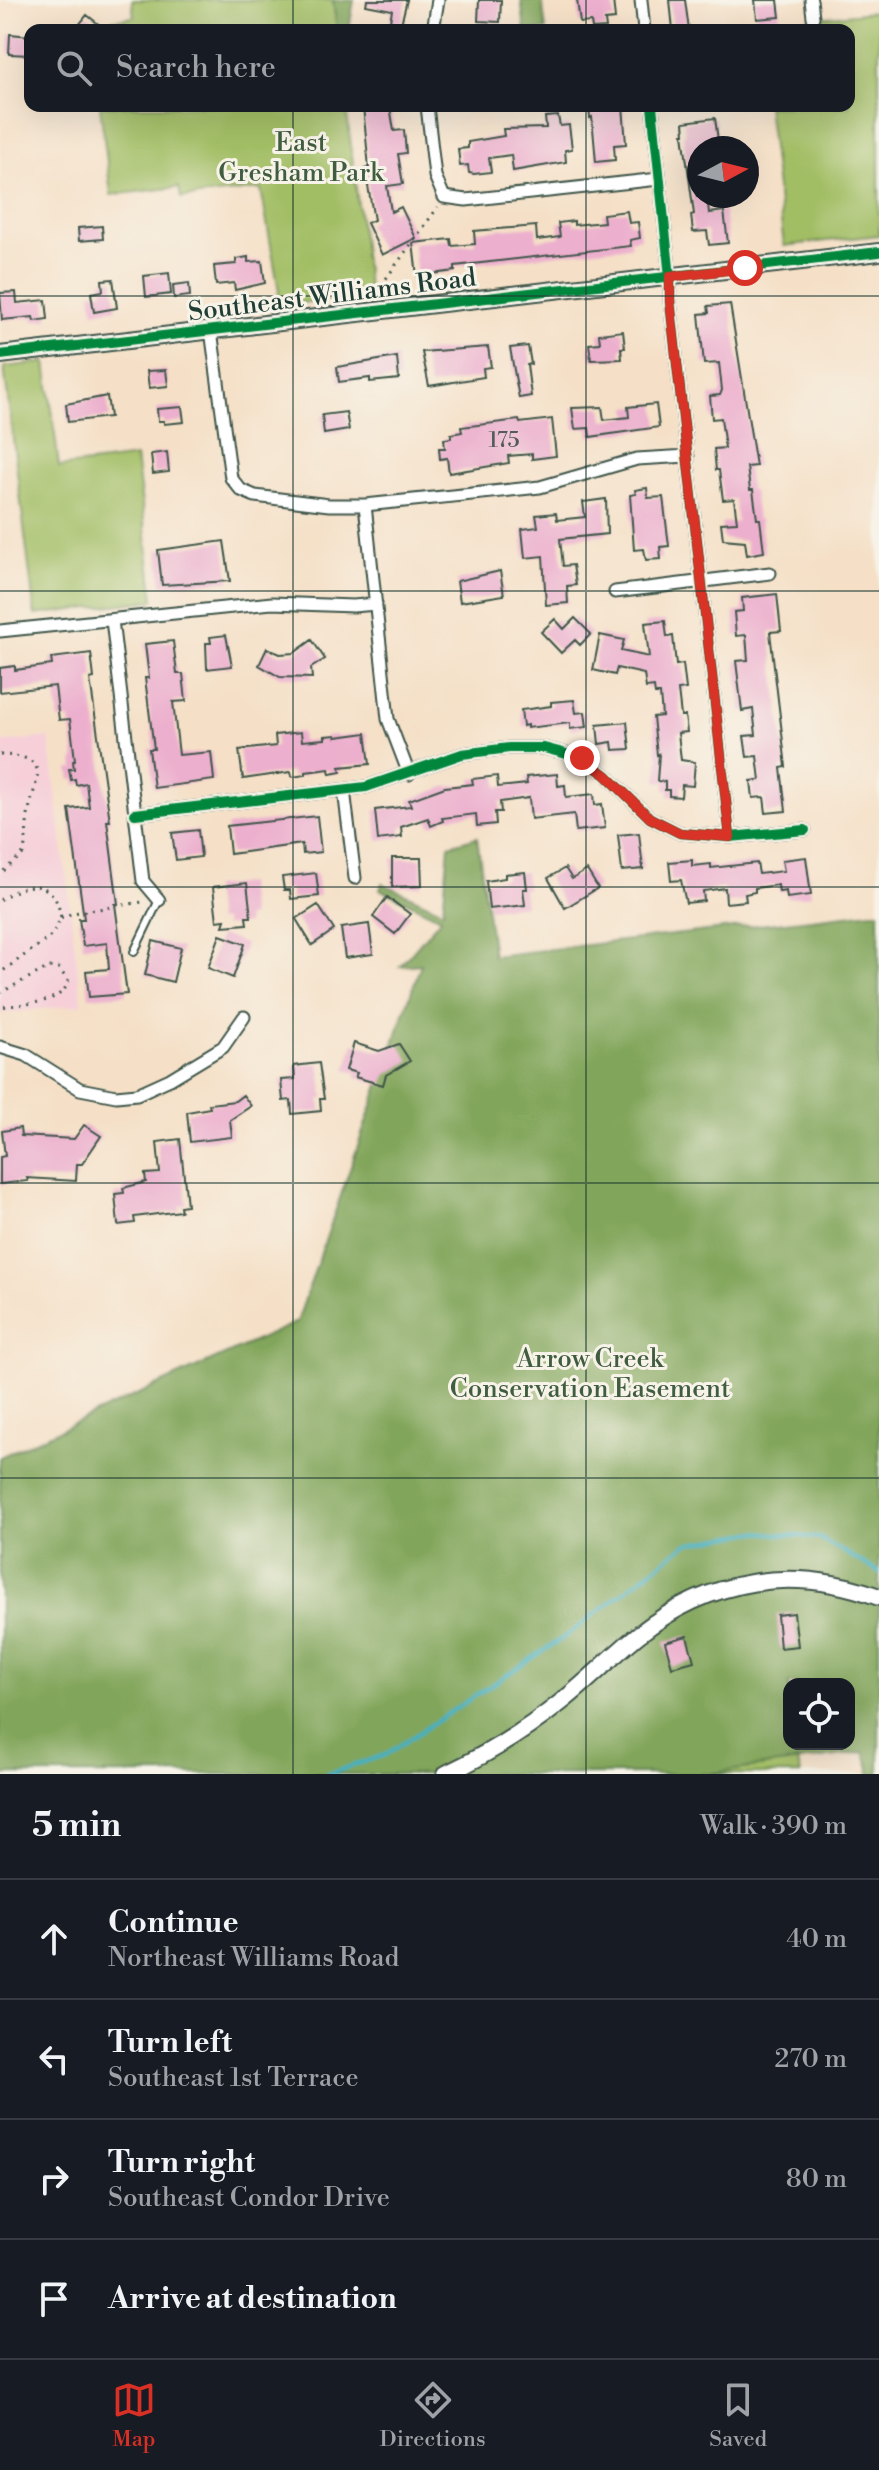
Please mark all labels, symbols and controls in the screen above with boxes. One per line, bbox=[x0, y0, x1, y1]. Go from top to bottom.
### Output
search box bbox=[24, 24, 855, 112]
icon: search bbox=[52, 46, 96, 90]
text: Search here bbox=[116, 49, 276, 87]
park label: East Gresham Park bbox=[218, 127, 385, 189]
north arrow bbox=[687, 136, 759, 208]
route start bbox=[727, 250, 763, 286]
street label: Southeast Williams Road bbox=[186, 261, 478, 329]
house number: 175 bbox=[488, 427, 520, 454]
route end bbox=[564, 740, 600, 776]
park label: Arrow Creek Conservation Easement bbox=[450, 1343, 730, 1405]
map controls bbox=[783, 1678, 855, 1750]
button: locate bbox=[783, 1678, 855, 1750]
text: 5 min bbox=[32, 1805, 121, 1847]
text: Walk · 390 m bbox=[700, 1810, 847, 1842]
text: Continue bbox=[108, 1904, 239, 1942]
icon: ahead bbox=[32, 1917, 76, 1961]
text: 40 m bbox=[786, 1923, 847, 1955]
text: Northeast Williams Road bbox=[108, 1942, 399, 1974]
text: Turn left bbox=[108, 2024, 232, 2062]
icon: left bbox=[32, 2037, 76, 2081]
text: 270 m bbox=[774, 2043, 847, 2075]
text: Southeast 1st Terrace bbox=[108, 2062, 359, 2094]
text: Turn right bbox=[108, 2144, 255, 2182]
icon: right bbox=[32, 2157, 76, 2201]
text: 80 m bbox=[786, 2163, 847, 2195]
text: Southeast Condor Drive bbox=[108, 2182, 390, 2214]
icon: arrive bbox=[32, 2277, 76, 2321]
text: Arrive at destination bbox=[108, 2280, 397, 2318]
tab: Map bbox=[112, 2378, 156, 2453]
tab: Directions bbox=[380, 2378, 486, 2453]
tab: Saved bbox=[709, 2378, 767, 2453]

